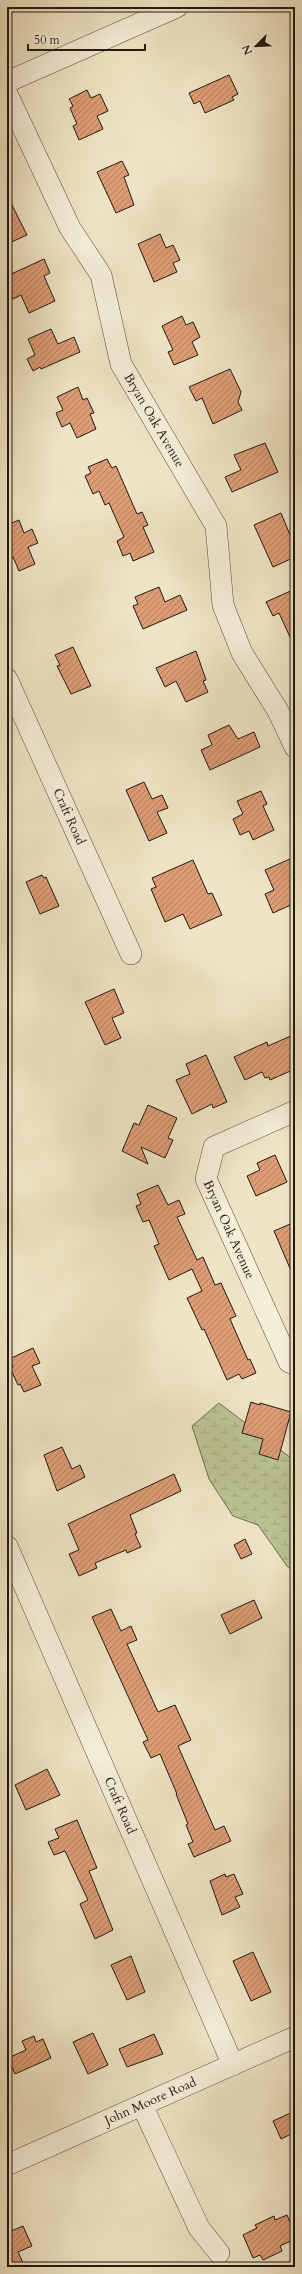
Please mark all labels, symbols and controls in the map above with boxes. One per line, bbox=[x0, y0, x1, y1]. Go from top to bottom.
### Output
scale bar bbox=[28, 26, 145, 52]
north arrow bbox=[236, 26, 276, 66]
text: 50 m bbox=[34, 32, 61, 48]
text: N bbox=[238, 42, 256, 57]
street label: Bryan Oak Avenue bbox=[119, 370, 189, 471]
street label: Craft Road bbox=[48, 785, 90, 848]
street label: Bryan Oak Avenue bbox=[199, 1177, 259, 1282]
street label: Craft Road bbox=[100, 1774, 140, 1837]
street label: John Moore Road bbox=[100, 2073, 199, 2130]

